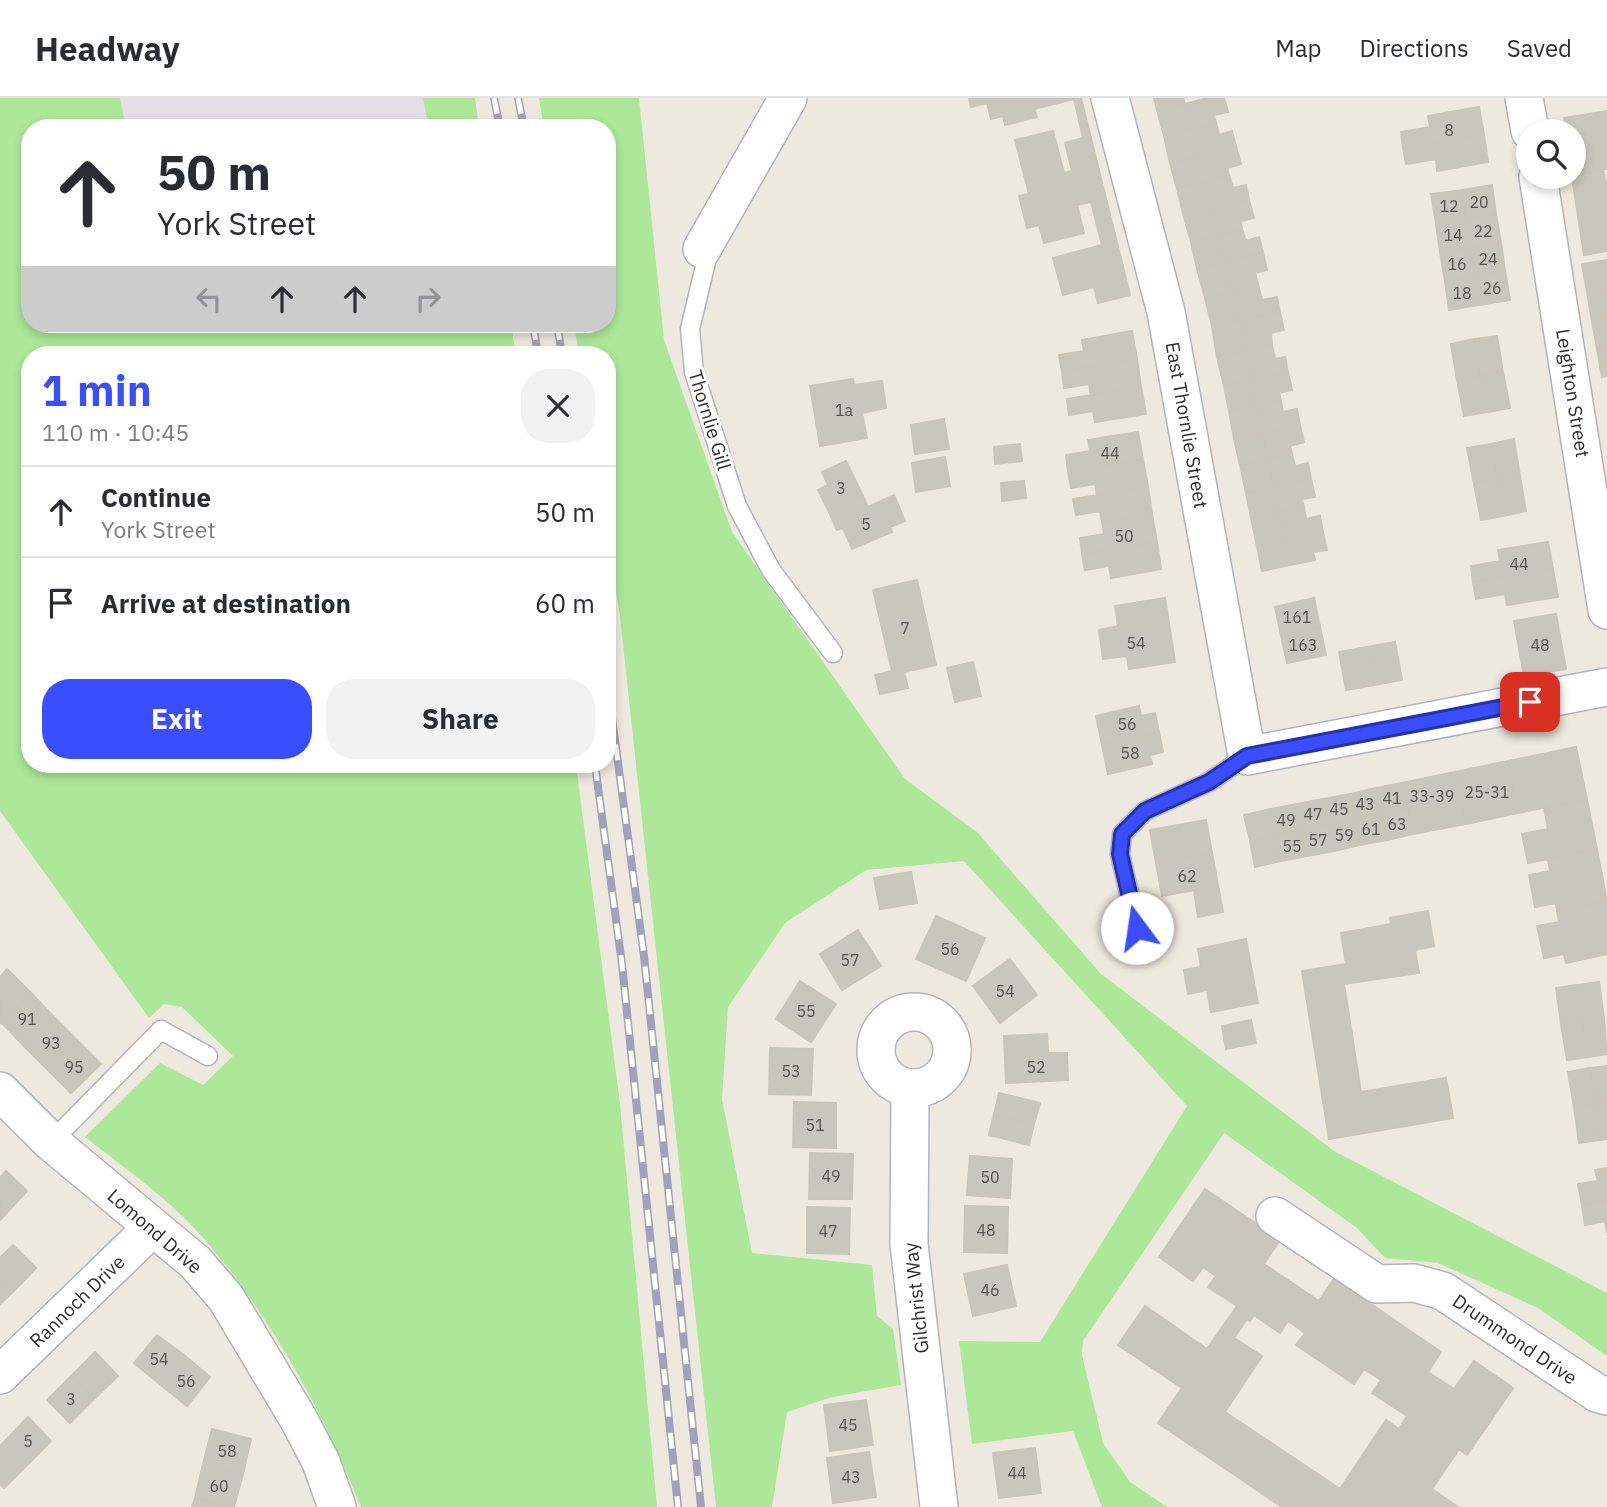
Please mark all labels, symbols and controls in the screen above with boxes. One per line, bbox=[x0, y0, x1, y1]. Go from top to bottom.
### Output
text: Headway bbox=[35, 27, 180, 70]
text: Map bbox=[1275, 32, 1321, 64]
text: Directions bbox=[1359, 32, 1469, 64]
text: Saved bbox=[1507, 32, 1572, 64]
map controls bbox=[1516, 119, 1586, 189]
button: search bbox=[1516, 119, 1586, 189]
house number: 8 bbox=[1444, 120, 1454, 140]
text: 50 m bbox=[157, 140, 271, 203]
icon: ahead bbox=[42, 147, 133, 238]
house number: 20 bbox=[1469, 192, 1489, 212]
house number: 12 bbox=[1439, 196, 1459, 216]
text: York Street bbox=[157, 202, 316, 244]
house number: 22 bbox=[1473, 221, 1493, 241]
house number: 14 bbox=[1443, 225, 1463, 245]
house number: 24 bbox=[1478, 249, 1498, 269]
house number: 16 bbox=[1447, 254, 1467, 274]
house number: 26 bbox=[1482, 278, 1502, 298]
icon: left bbox=[190, 280, 228, 318]
icon: ahead bbox=[263, 280, 301, 318]
icon: ahead bbox=[336, 280, 374, 318]
icon: right bbox=[409, 280, 447, 318]
house number: 18 bbox=[1452, 283, 1472, 303]
street label: Leighton Street bbox=[1551, 327, 1595, 459]
street label: East Thornlie Street bbox=[1161, 340, 1213, 510]
text: 1 min bbox=[42, 363, 152, 418]
street label: Thornlie Gill bbox=[683, 367, 737, 473]
button: close bbox=[521, 369, 595, 443]
house number: 1a bbox=[835, 400, 854, 420]
text: 110 m · 10:45 bbox=[42, 417, 189, 447]
house number: 44 bbox=[1100, 443, 1120, 463]
house number: 3 bbox=[836, 478, 846, 498]
text: Continue bbox=[101, 480, 211, 514]
icon: ahead bbox=[42, 493, 80, 531]
text: 50 m bbox=[535, 495, 595, 529]
text: York Street bbox=[101, 514, 215, 544]
house number: 5 bbox=[861, 514, 871, 534]
house number: 50 bbox=[1114, 526, 1134, 546]
house number: 44 bbox=[1509, 554, 1529, 574]
icon: arrive bbox=[42, 584, 80, 622]
text: Arrive at destination bbox=[101, 586, 351, 620]
text: 60 m bbox=[535, 586, 595, 620]
house number: 161 bbox=[1283, 607, 1311, 627]
house number: 7 bbox=[900, 618, 910, 638]
house number: 54 bbox=[1126, 633, 1146, 653]
house number: 163 bbox=[1289, 635, 1317, 655]
house number: 48 bbox=[1530, 635, 1550, 655]
pin bbox=[1500, 672, 1560, 732]
button: Exit bbox=[42, 679, 312, 759]
button: Share bbox=[326, 679, 595, 759]
icon: arrive bbox=[1511, 683, 1549, 721]
house number: 56 bbox=[1117, 714, 1137, 734]
house number: 58 bbox=[1120, 743, 1140, 763]
house number: 25-31 bbox=[1465, 782, 1509, 802]
house number: 33-39 bbox=[1410, 786, 1454, 806]
house number: 41 bbox=[1382, 788, 1402, 808]
house number: 43 bbox=[1355, 794, 1375, 814]
house number: 45 bbox=[1329, 799, 1349, 819]
house number: 47 bbox=[1303, 804, 1323, 824]
house number: 49 bbox=[1276, 810, 1296, 830]
house number: 63 bbox=[1387, 814, 1407, 834]
house number: 61 bbox=[1361, 819, 1381, 839]
house number: 59 bbox=[1334, 825, 1354, 845]
house number: 57 bbox=[1308, 830, 1328, 850]
house number: 55 bbox=[1282, 836, 1302, 856]
house number: 62 bbox=[1177, 866, 1197, 886]
position arrow bbox=[1100, 891, 1174, 965]
house number: 56 bbox=[940, 939, 960, 959]
house number: 57 bbox=[840, 950, 860, 970]
house number: 54 bbox=[995, 981, 1015, 1001]
house number: 55 bbox=[796, 1001, 816, 1021]
house number: 91 bbox=[17, 1009, 37, 1029]
house number: 93 bbox=[41, 1033, 61, 1053]
house number: 95 bbox=[64, 1057, 84, 1077]
house number: 52 bbox=[1026, 1057, 1046, 1077]
house number: 53 bbox=[781, 1061, 801, 1081]
house number: 51 bbox=[805, 1115, 825, 1135]
house number: 49 bbox=[821, 1166, 841, 1186]
house number: 50 bbox=[980, 1167, 1000, 1187]
street label: Lomond Drive bbox=[103, 1183, 207, 1279]
house number: 48 bbox=[976, 1220, 996, 1240]
house number: 47 bbox=[818, 1221, 838, 1241]
street label: Gilchrist Way bbox=[898, 1241, 934, 1355]
street label: Rannoch Drive bbox=[24, 1250, 130, 1352]
house number: 46 bbox=[980, 1280, 1000, 1300]
street label: Drummond Drive bbox=[1448, 1289, 1582, 1389]
house number: 54 bbox=[149, 1349, 169, 1369]
house number: 56 bbox=[176, 1371, 196, 1391]
house number: 3 bbox=[66, 1389, 76, 1409]
house number: 45 bbox=[838, 1415, 858, 1435]
house number: 5 bbox=[23, 1431, 33, 1451]
house number: 58 bbox=[217, 1441, 237, 1461]
house number: 44 bbox=[1007, 1463, 1027, 1483]
house number: 43 bbox=[841, 1467, 861, 1487]
house number: 60 bbox=[209, 1476, 229, 1496]

